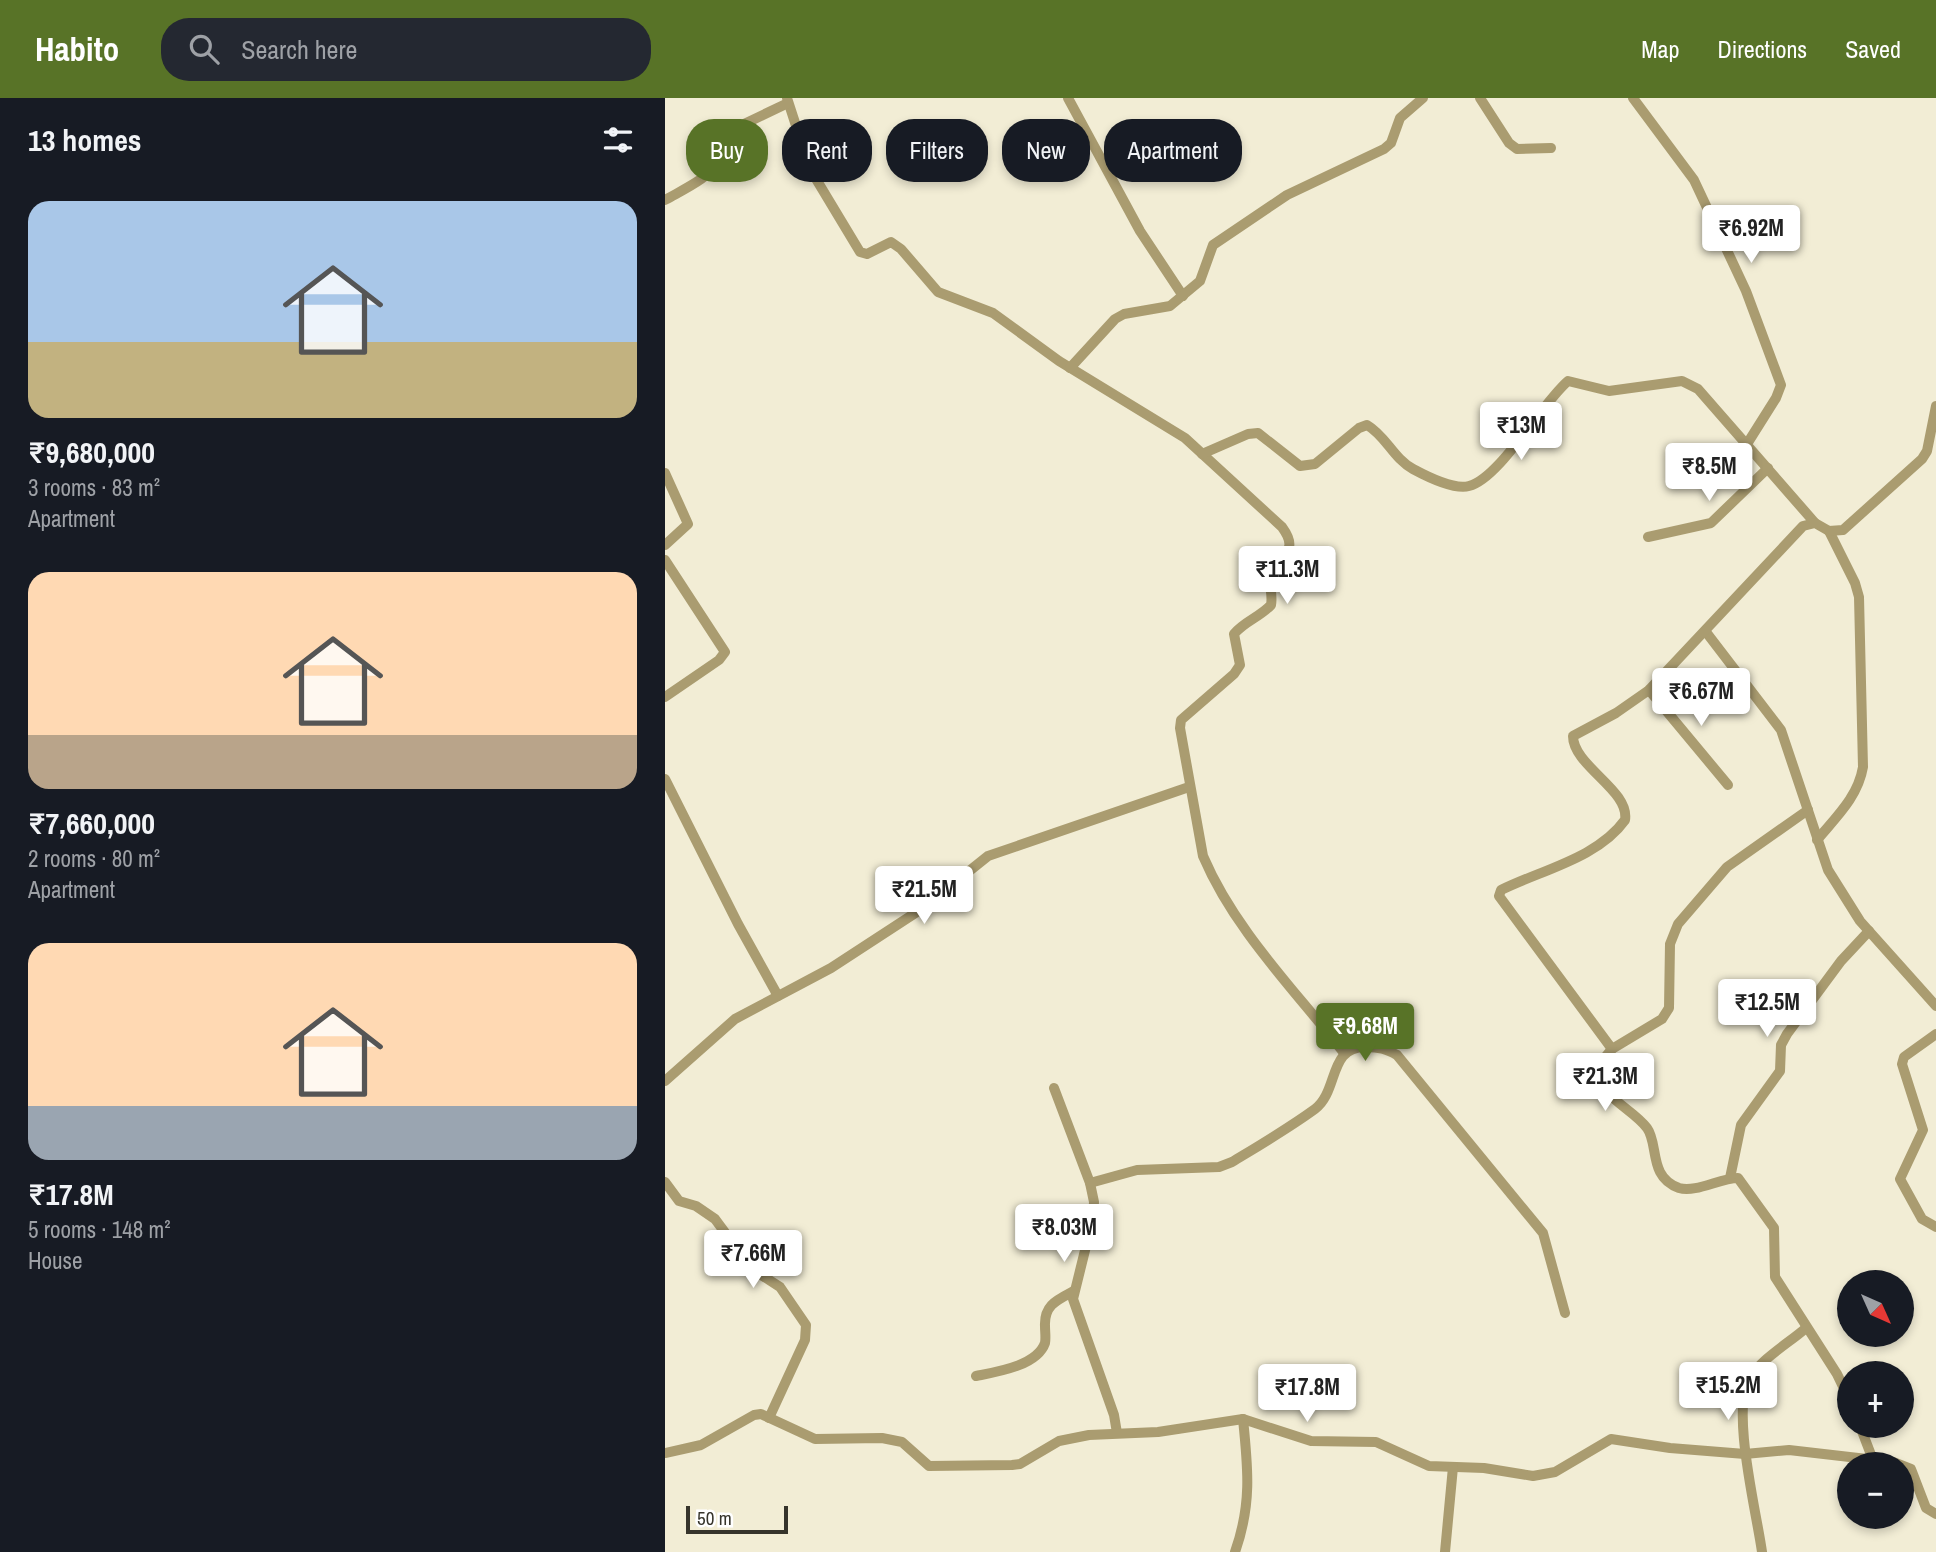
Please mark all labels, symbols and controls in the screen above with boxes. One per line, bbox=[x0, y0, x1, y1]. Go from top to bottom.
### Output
search box bbox=[161, 18, 651, 81]
text: Habito bbox=[35, 27, 119, 71]
icon: search bbox=[185, 30, 223, 68]
text: Search here bbox=[241, 32, 357, 67]
text: Map bbox=[1641, 33, 1679, 65]
text: Directions bbox=[1717, 33, 1807, 65]
text: Saved bbox=[1845, 33, 1901, 65]
chip: Buy bbox=[686, 119, 768, 182]
chip: Rent bbox=[782, 119, 872, 182]
chip: Filters bbox=[886, 119, 988, 182]
chip: New bbox=[1002, 119, 1090, 182]
chip: Apartment bbox=[1104, 119, 1242, 182]
text: 13 homes bbox=[28, 120, 142, 160]
icon: filters bbox=[599, 121, 637, 159]
pin: ₹6.92M bbox=[1694, 206, 1808, 265]
text: ₹6.92M bbox=[1718, 212, 1784, 243]
icon: home bbox=[270, 247, 396, 373]
pin: ₹13M bbox=[1480, 402, 1562, 462]
text: ₹13M bbox=[1496, 409, 1546, 440]
text: ₹9,680,000 bbox=[28, 432, 155, 472]
pin: ₹8.5M bbox=[1660, 444, 1758, 503]
text: ₹8.5M bbox=[1681, 450, 1737, 481]
text: 3 rooms · 83 m² bbox=[28, 472, 160, 503]
text: Apartment bbox=[28, 503, 115, 534]
pin: ₹11.3M bbox=[1230, 546, 1344, 606]
text: ₹11.3M bbox=[1255, 553, 1319, 584]
icon: home bbox=[270, 618, 396, 744]
pin: ₹6.67M bbox=[1644, 668, 1758, 728]
text: ₹6.67M bbox=[1668, 675, 1734, 706]
text: ₹7,660,000 bbox=[28, 803, 155, 843]
text: 2 rooms · 80 m² bbox=[28, 843, 160, 874]
pin: ₹21.5M bbox=[867, 866, 981, 926]
text: ₹21.5M bbox=[891, 873, 957, 904]
text: Apartment bbox=[28, 874, 115, 905]
pin: ₹12.5M bbox=[1710, 979, 1824, 1039]
text: ₹12.5M bbox=[1734, 986, 1800, 1017]
icon: home bbox=[270, 989, 396, 1115]
pin: ₹9.68M bbox=[1308, 1004, 1422, 1063]
text: ₹9.68M bbox=[1332, 1010, 1398, 1041]
pin: ₹21.3M bbox=[1548, 1054, 1662, 1113]
text: ₹21.3M bbox=[1572, 1060, 1638, 1091]
text: ₹17.8M bbox=[28, 1174, 114, 1214]
pin: ₹8.03M bbox=[1007, 1204, 1121, 1264]
text: ₹8.03M bbox=[1031, 1211, 1097, 1242]
text: 5 rooms · 148 m² bbox=[28, 1214, 171, 1245]
pin: ₹7.66M bbox=[696, 1230, 810, 1290]
text: ₹7.66M bbox=[720, 1237, 786, 1268]
text: House bbox=[28, 1245, 83, 1276]
north arrow bbox=[1837, 1270, 1915, 1348]
map controls bbox=[1837, 1270, 1914, 1529]
button: + bbox=[1837, 1361, 1914, 1438]
pin: ₹15.2M bbox=[1671, 1362, 1785, 1422]
pin: ₹17.8M bbox=[1250, 1364, 1364, 1424]
text: ₹15.2M bbox=[1695, 1369, 1761, 1400]
text: ₹17.8M bbox=[1274, 1371, 1340, 1402]
button: − bbox=[1837, 1452, 1914, 1529]
scale bar bbox=[686, 1503, 787, 1535]
text: 50 m bbox=[697, 1505, 732, 1531]

